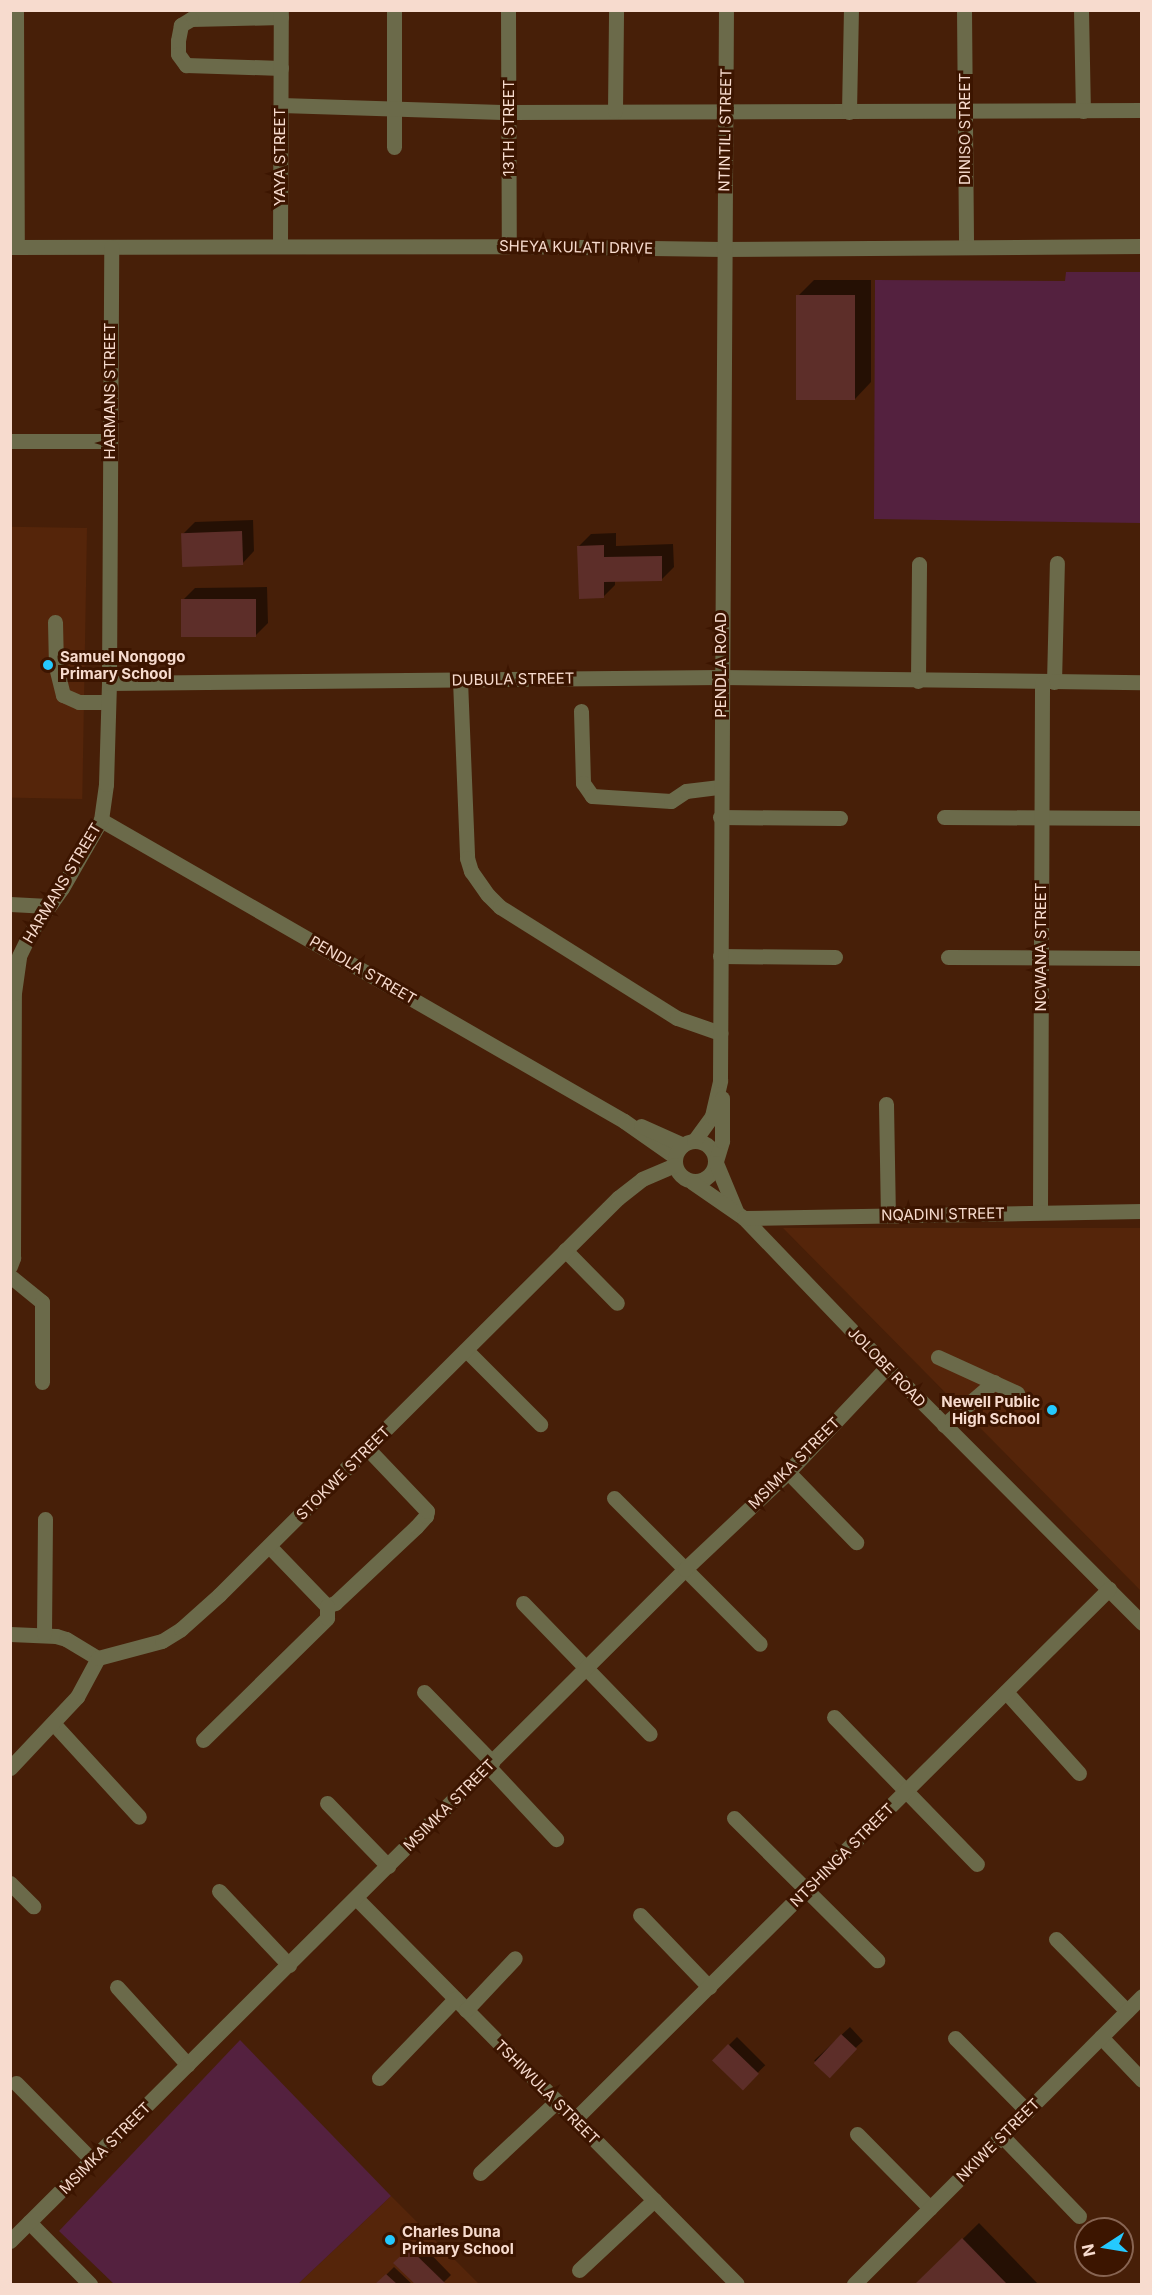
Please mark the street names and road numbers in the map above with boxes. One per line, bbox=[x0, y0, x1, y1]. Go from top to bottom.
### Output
street label: NTINTILI STREET bbox=[715, 68, 735, 192]
street label: DINISO STREET bbox=[956, 73, 974, 185]
street label: 13TH STREET bbox=[500, 79, 518, 177]
street label: YAYA STREET bbox=[271, 108, 289, 206]
street label: SHEYA KULATI DRIVE bbox=[499, 237, 653, 257]
street label: HARMANS STREET bbox=[101, 323, 119, 459]
street label: PENDLA ROAD bbox=[712, 612, 730, 718]
street label: DUBULA STREET bbox=[452, 669, 574, 689]
street label: HARMANS STREET bbox=[19, 820, 105, 946]
street label: NCWANA STREET bbox=[1032, 882, 1050, 1012]
street label: PENDLA STREET bbox=[306, 932, 420, 1008]
street label: NQADINI STREET bbox=[881, 1204, 1005, 1224]
street label: JOLOBE ROAD bbox=[844, 1323, 930, 1411]
street label: MSIMKA STREET bbox=[744, 1413, 844, 1513]
street label: STOKWE STREET bbox=[292, 1422, 394, 1524]
street label: MSIMKA STREET bbox=[399, 1755, 499, 1855]
street label: NTSHINGA STREET bbox=[786, 1799, 898, 1911]
street label: TSHIWULA STREET bbox=[491, 2036, 603, 2148]
street label: NKIWE STREET bbox=[953, 2095, 1043, 2185]
street label: MSIMKA STREET bbox=[55, 2098, 155, 2198]

